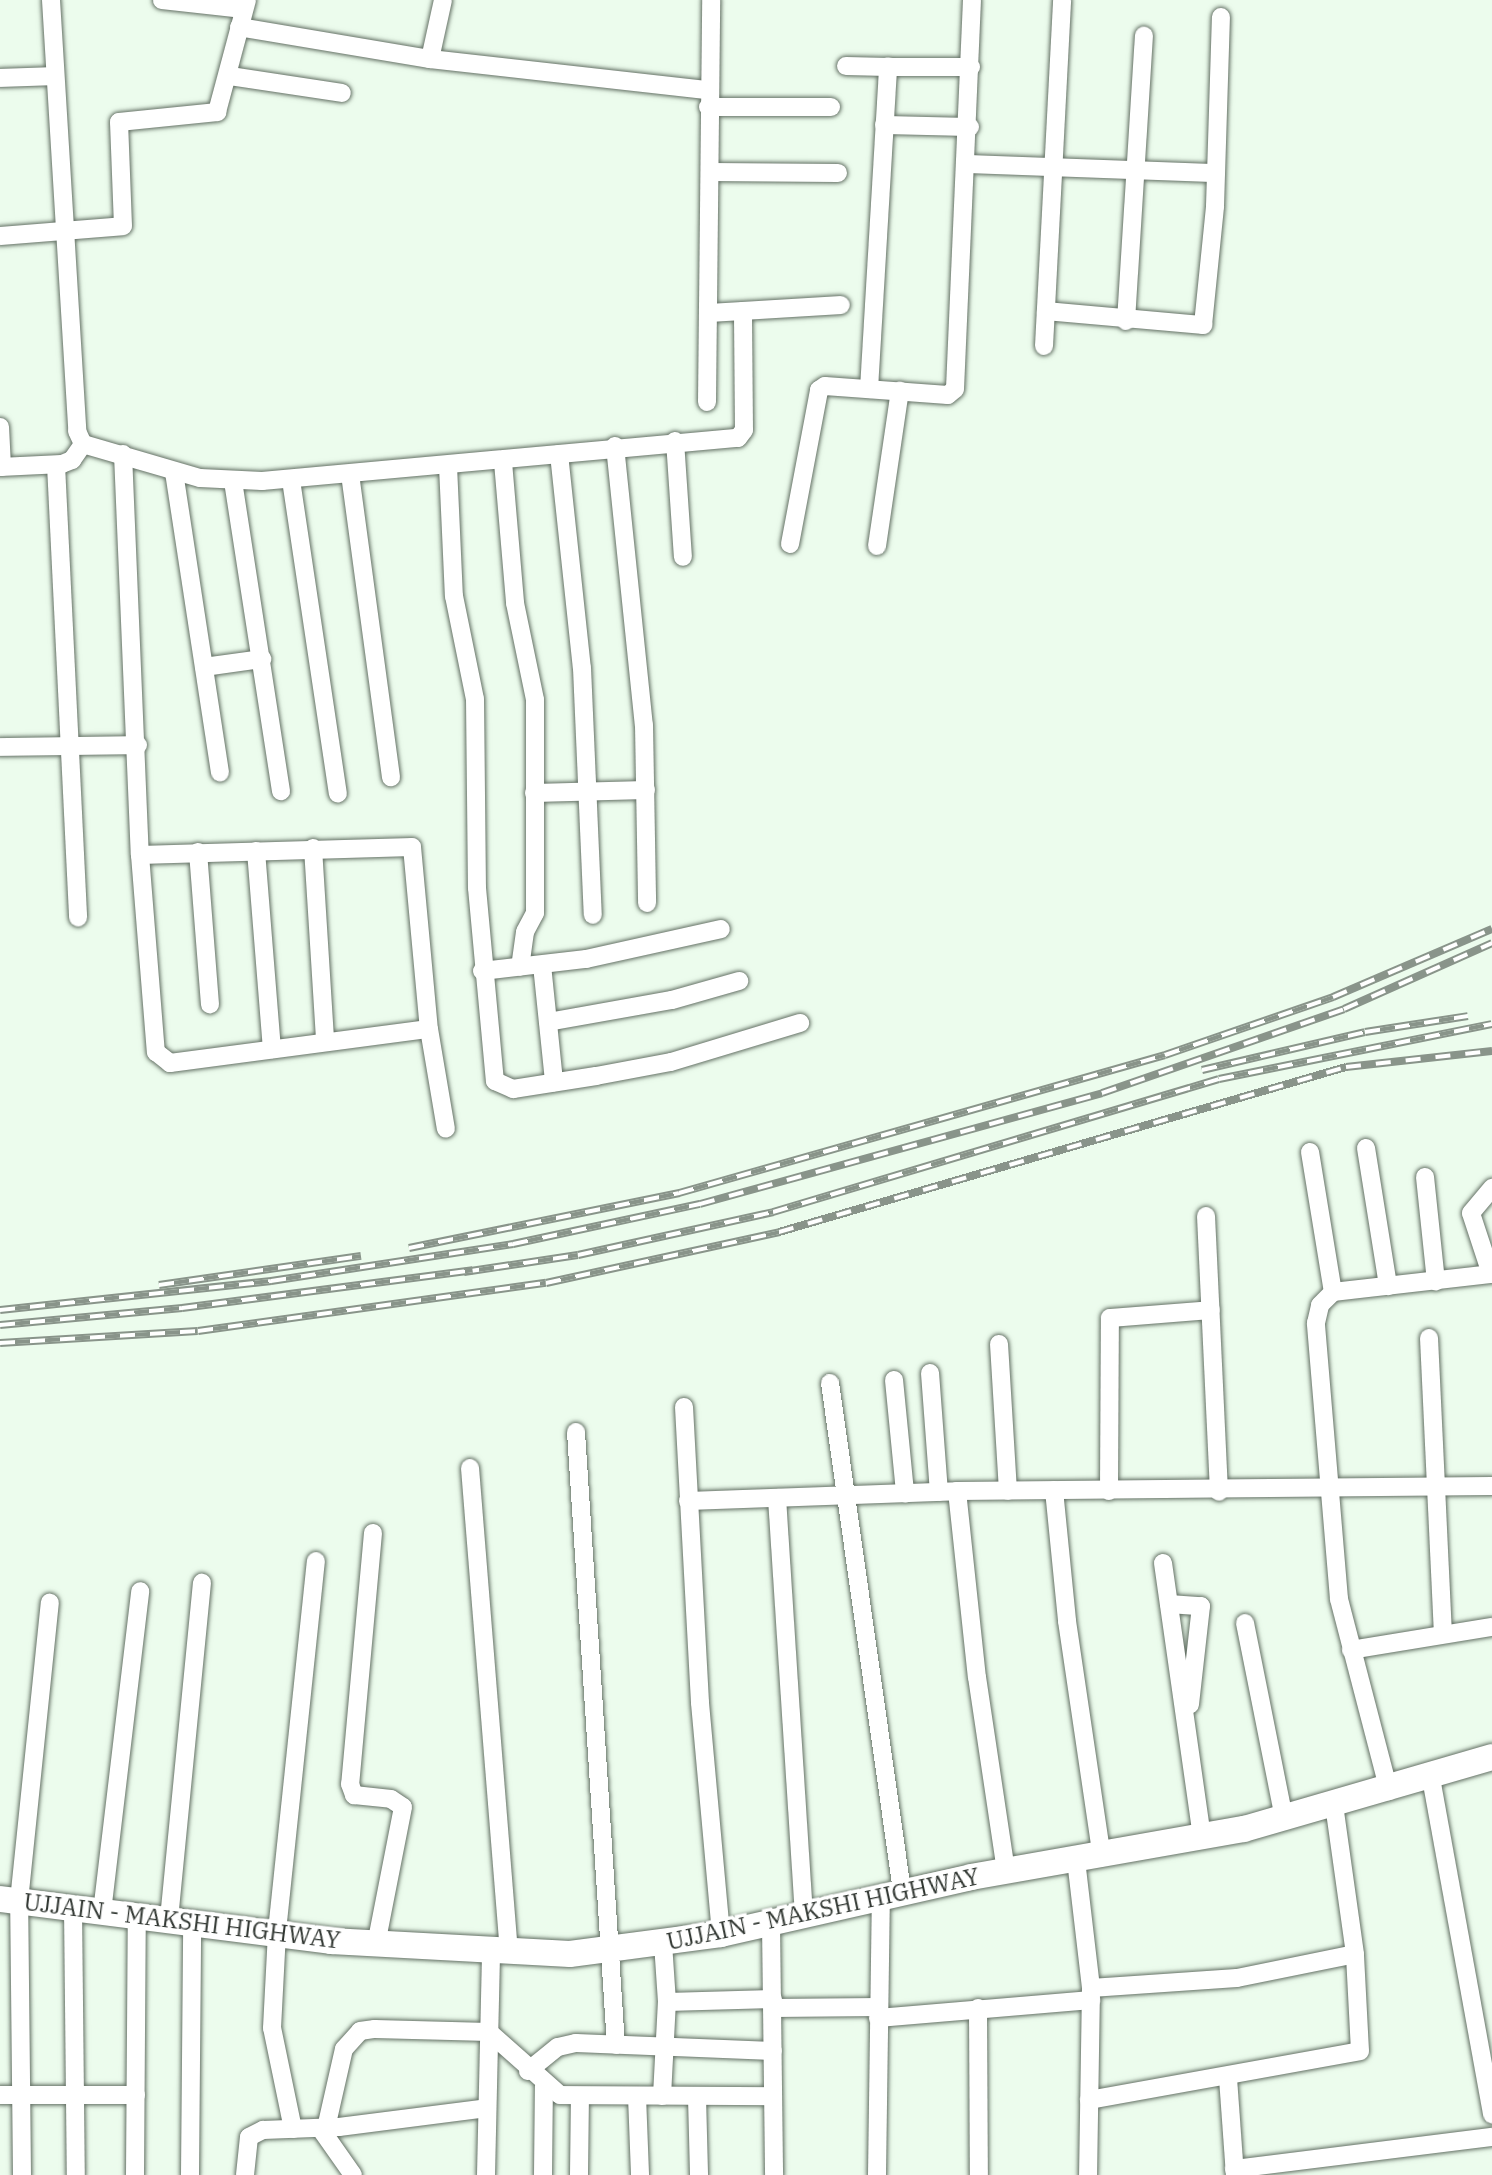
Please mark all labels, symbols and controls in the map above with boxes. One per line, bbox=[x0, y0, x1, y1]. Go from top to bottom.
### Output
street label: UJJAIN - MAKSHI HIGHWAY bbox=[664, 1862, 982, 1956]
street label: UJJAIN - MAKSHI HIGHWAY bbox=[22, 1887, 342, 1955]

